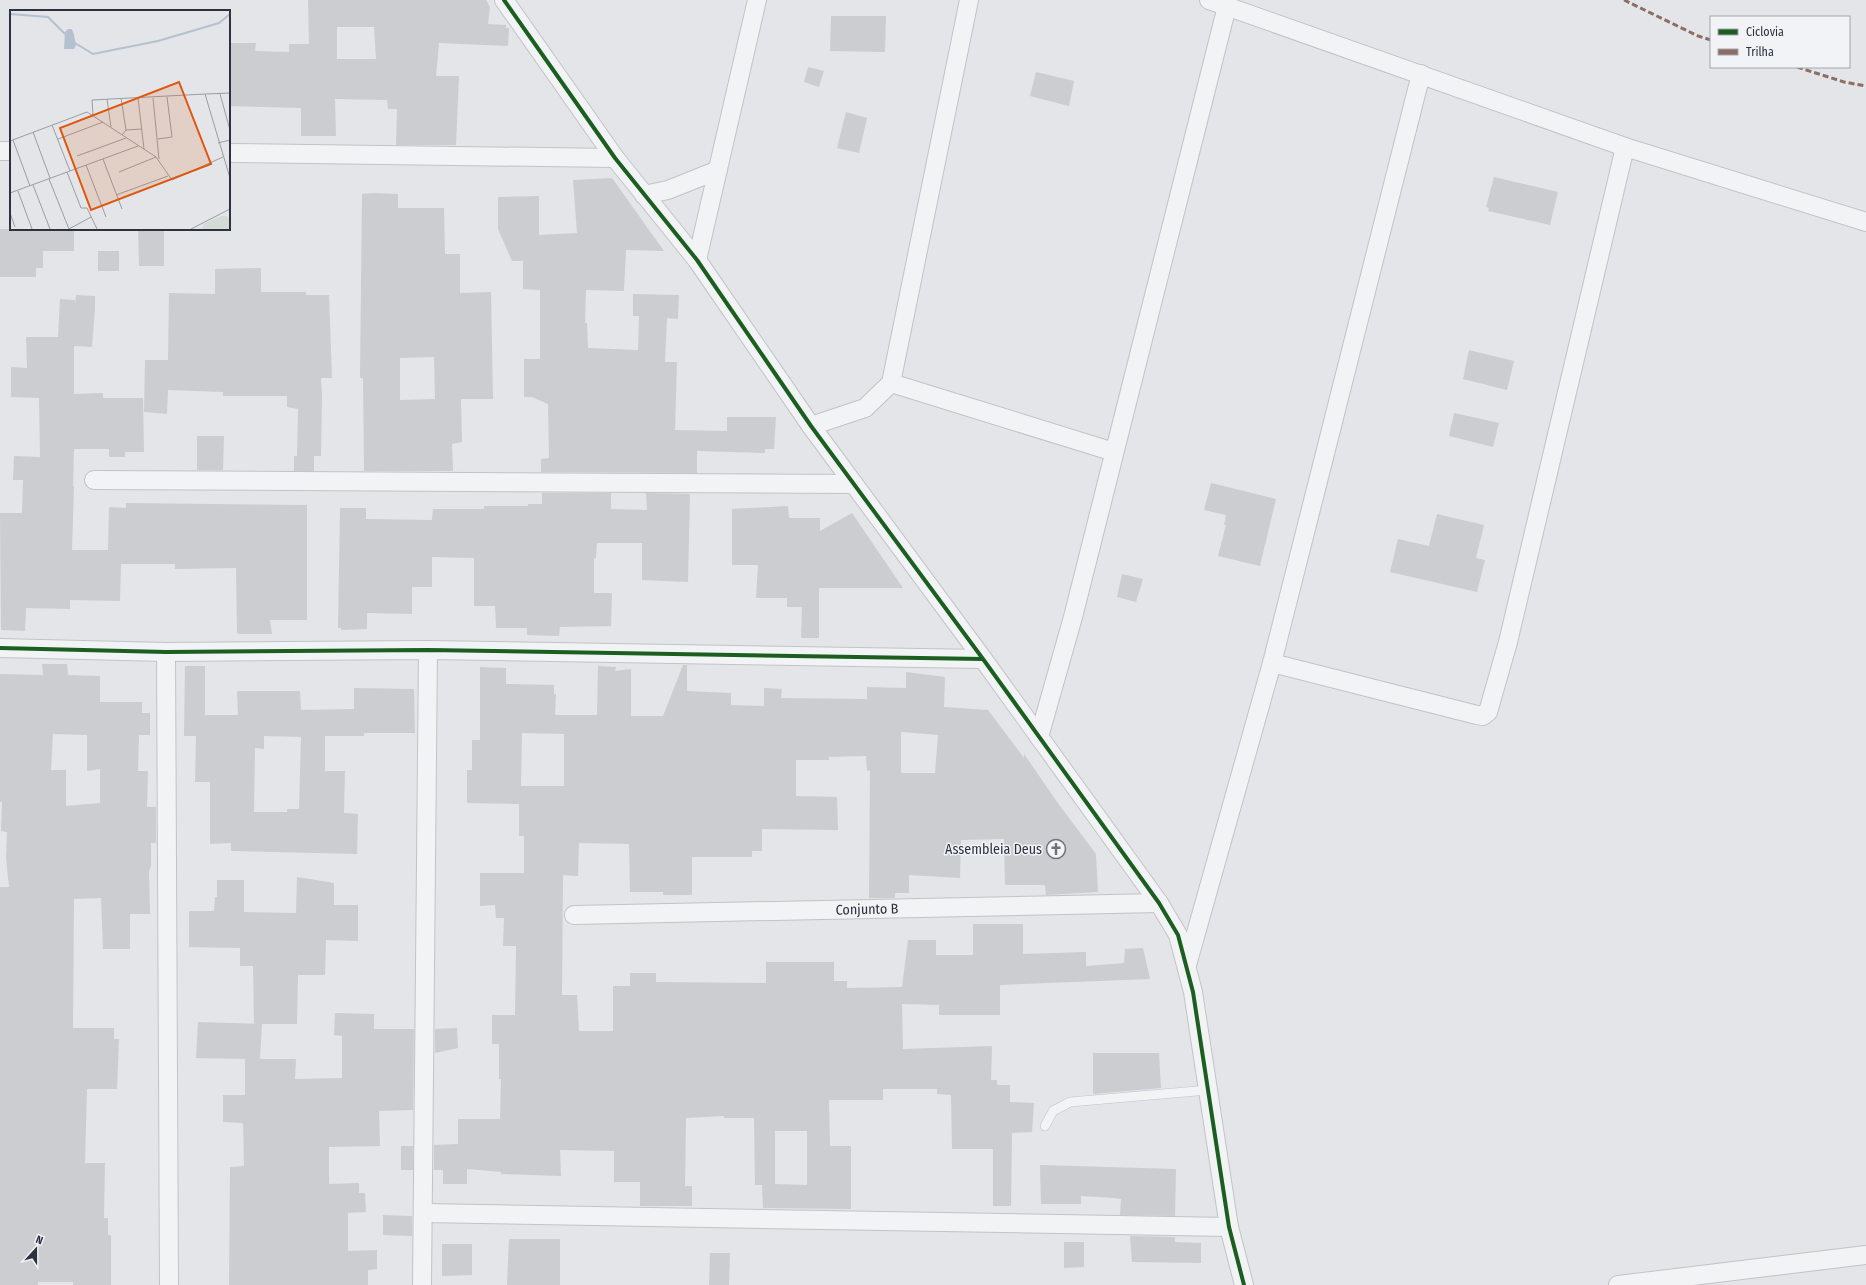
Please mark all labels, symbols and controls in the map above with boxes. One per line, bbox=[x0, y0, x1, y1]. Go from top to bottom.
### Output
inset map bbox=[10, 10, 230, 230]
legend bbox=[1710, 16, 1850, 68]
text: Ciclovia bbox=[1746, 25, 1784, 39]
text: Trilha bbox=[1746, 45, 1774, 59]
church icon: Assembleia Deus bbox=[1045, 838, 1067, 860]
place label: Assembleia Deus bbox=[945, 841, 1042, 858]
street label: Conjunto B bbox=[835, 900, 899, 919]
north arrow bbox=[16, 1229, 56, 1269]
text: N bbox=[34, 1233, 45, 1247]

